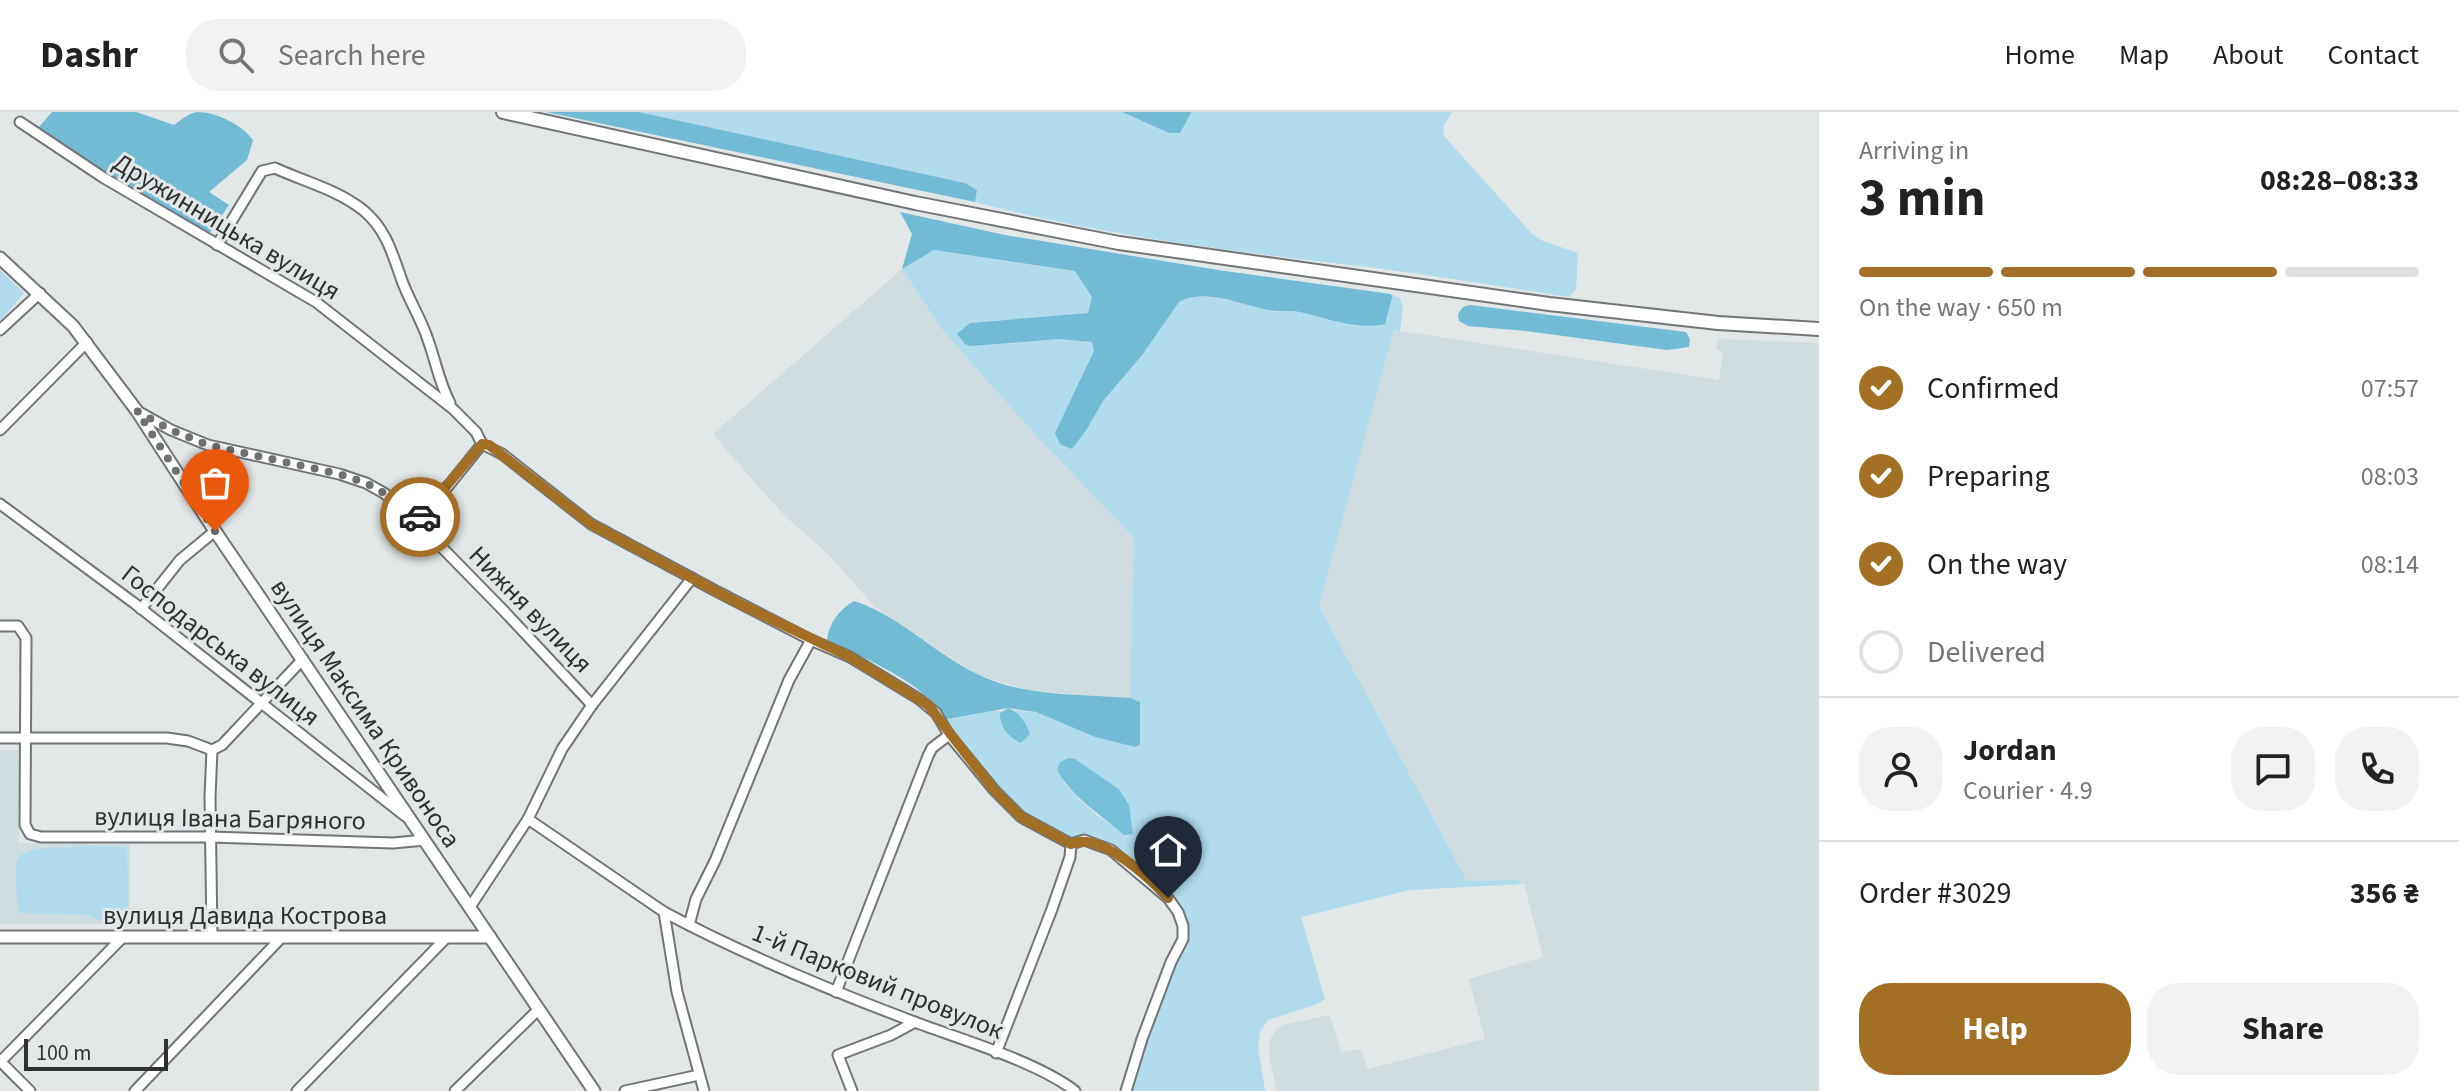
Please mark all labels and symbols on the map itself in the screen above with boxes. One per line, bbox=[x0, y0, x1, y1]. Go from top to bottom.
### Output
street label: Дружинницька вулиця bbox=[106, 144, 347, 309]
pin bbox=[181, 449, 249, 531]
courier bbox=[380, 477, 460, 557]
street label: Нижня вулиця bbox=[460, 537, 601, 681]
street label: Господарська вулиця bbox=[114, 556, 328, 735]
street label: вулиця Максима Кривоноса bbox=[262, 571, 470, 855]
street label: вулиця Івана Багряного bbox=[94, 798, 366, 839]
pin bbox=[1134, 816, 1202, 898]
street label: вулиця Давида Кострова bbox=[103, 897, 387, 934]
street label: 1-й Парковий провулок bbox=[747, 914, 1009, 1049]
scale bar bbox=[24, 1035, 168, 1071]

